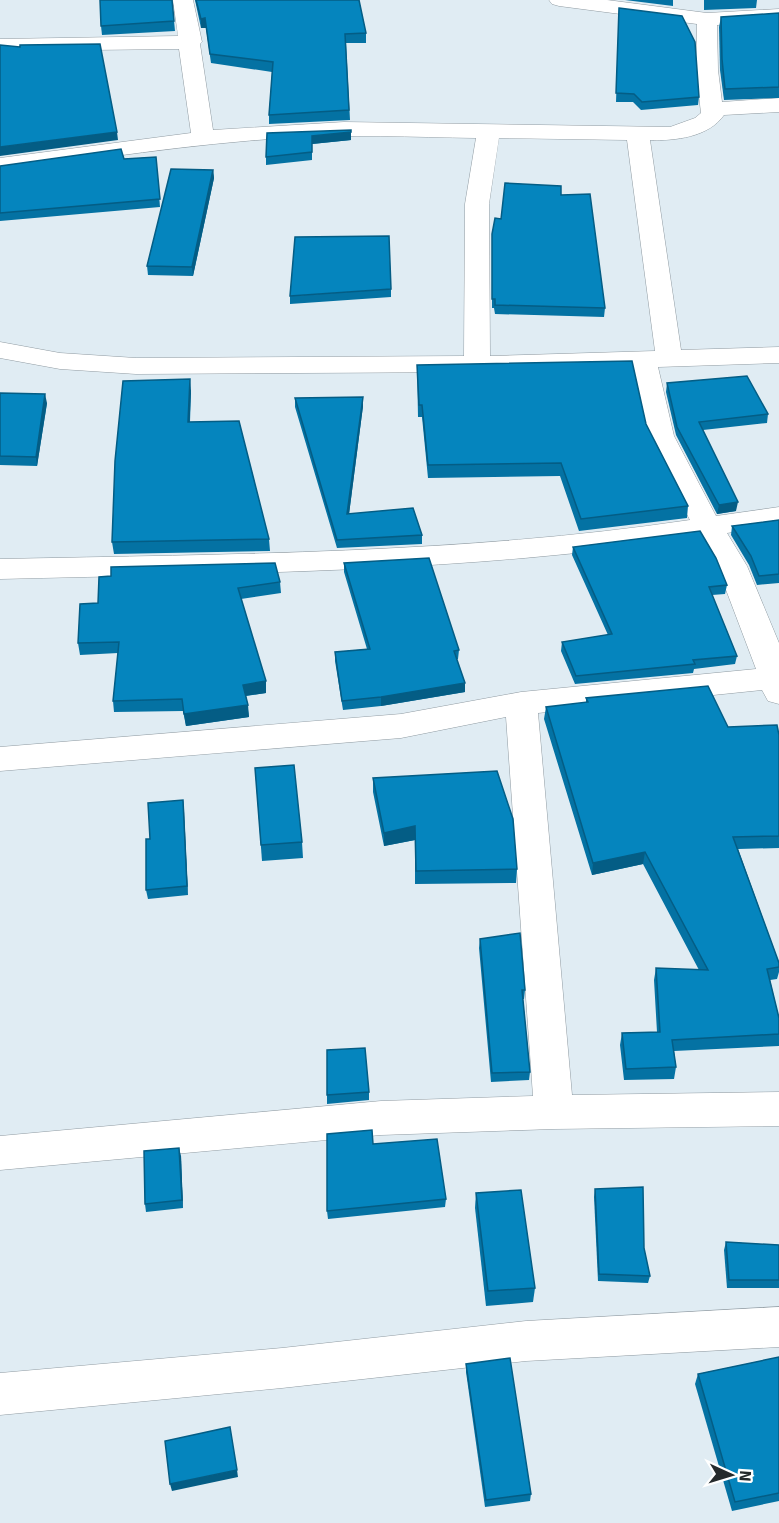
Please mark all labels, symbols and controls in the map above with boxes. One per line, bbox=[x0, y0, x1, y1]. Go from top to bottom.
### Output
north arrow bbox=[701, 1445, 761, 1505]
text: N bbox=[735, 1470, 755, 1482]

